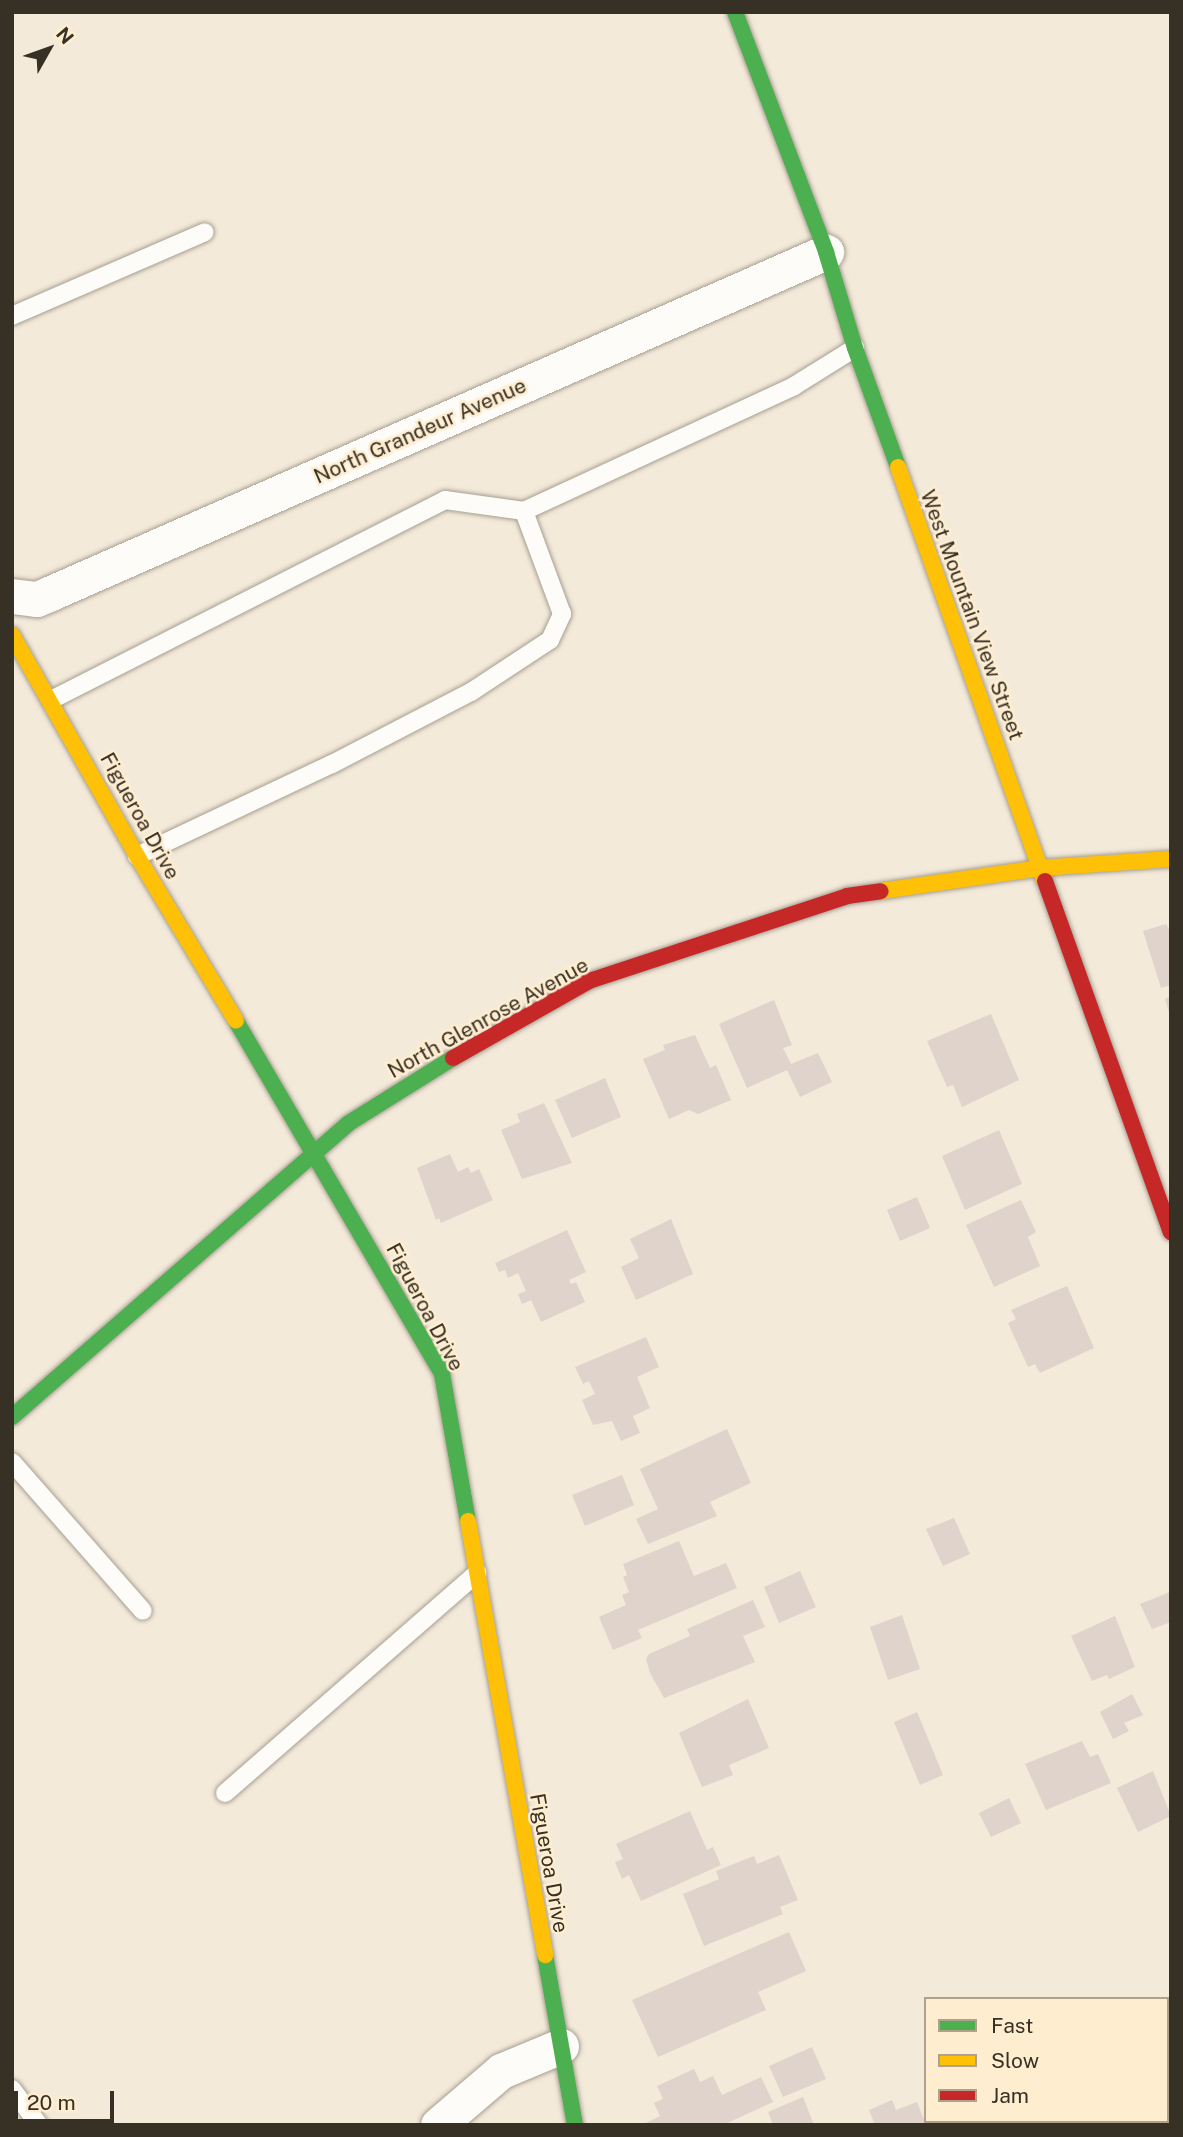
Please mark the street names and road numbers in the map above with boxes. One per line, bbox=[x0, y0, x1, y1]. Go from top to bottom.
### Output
street label: North Grandeur Avenue bbox=[310, 373, 530, 489]
street label: West Mountain View Street bbox=[915, 486, 1029, 744]
street label: Figueroa Drive bbox=[95, 748, 185, 884]
street label: North Glenrose Avenue bbox=[383, 952, 593, 1084]
street label: Figueroa Drive bbox=[381, 1239, 469, 1375]
street label: Figueroa Drive bbox=[524, 1791, 574, 1935]

